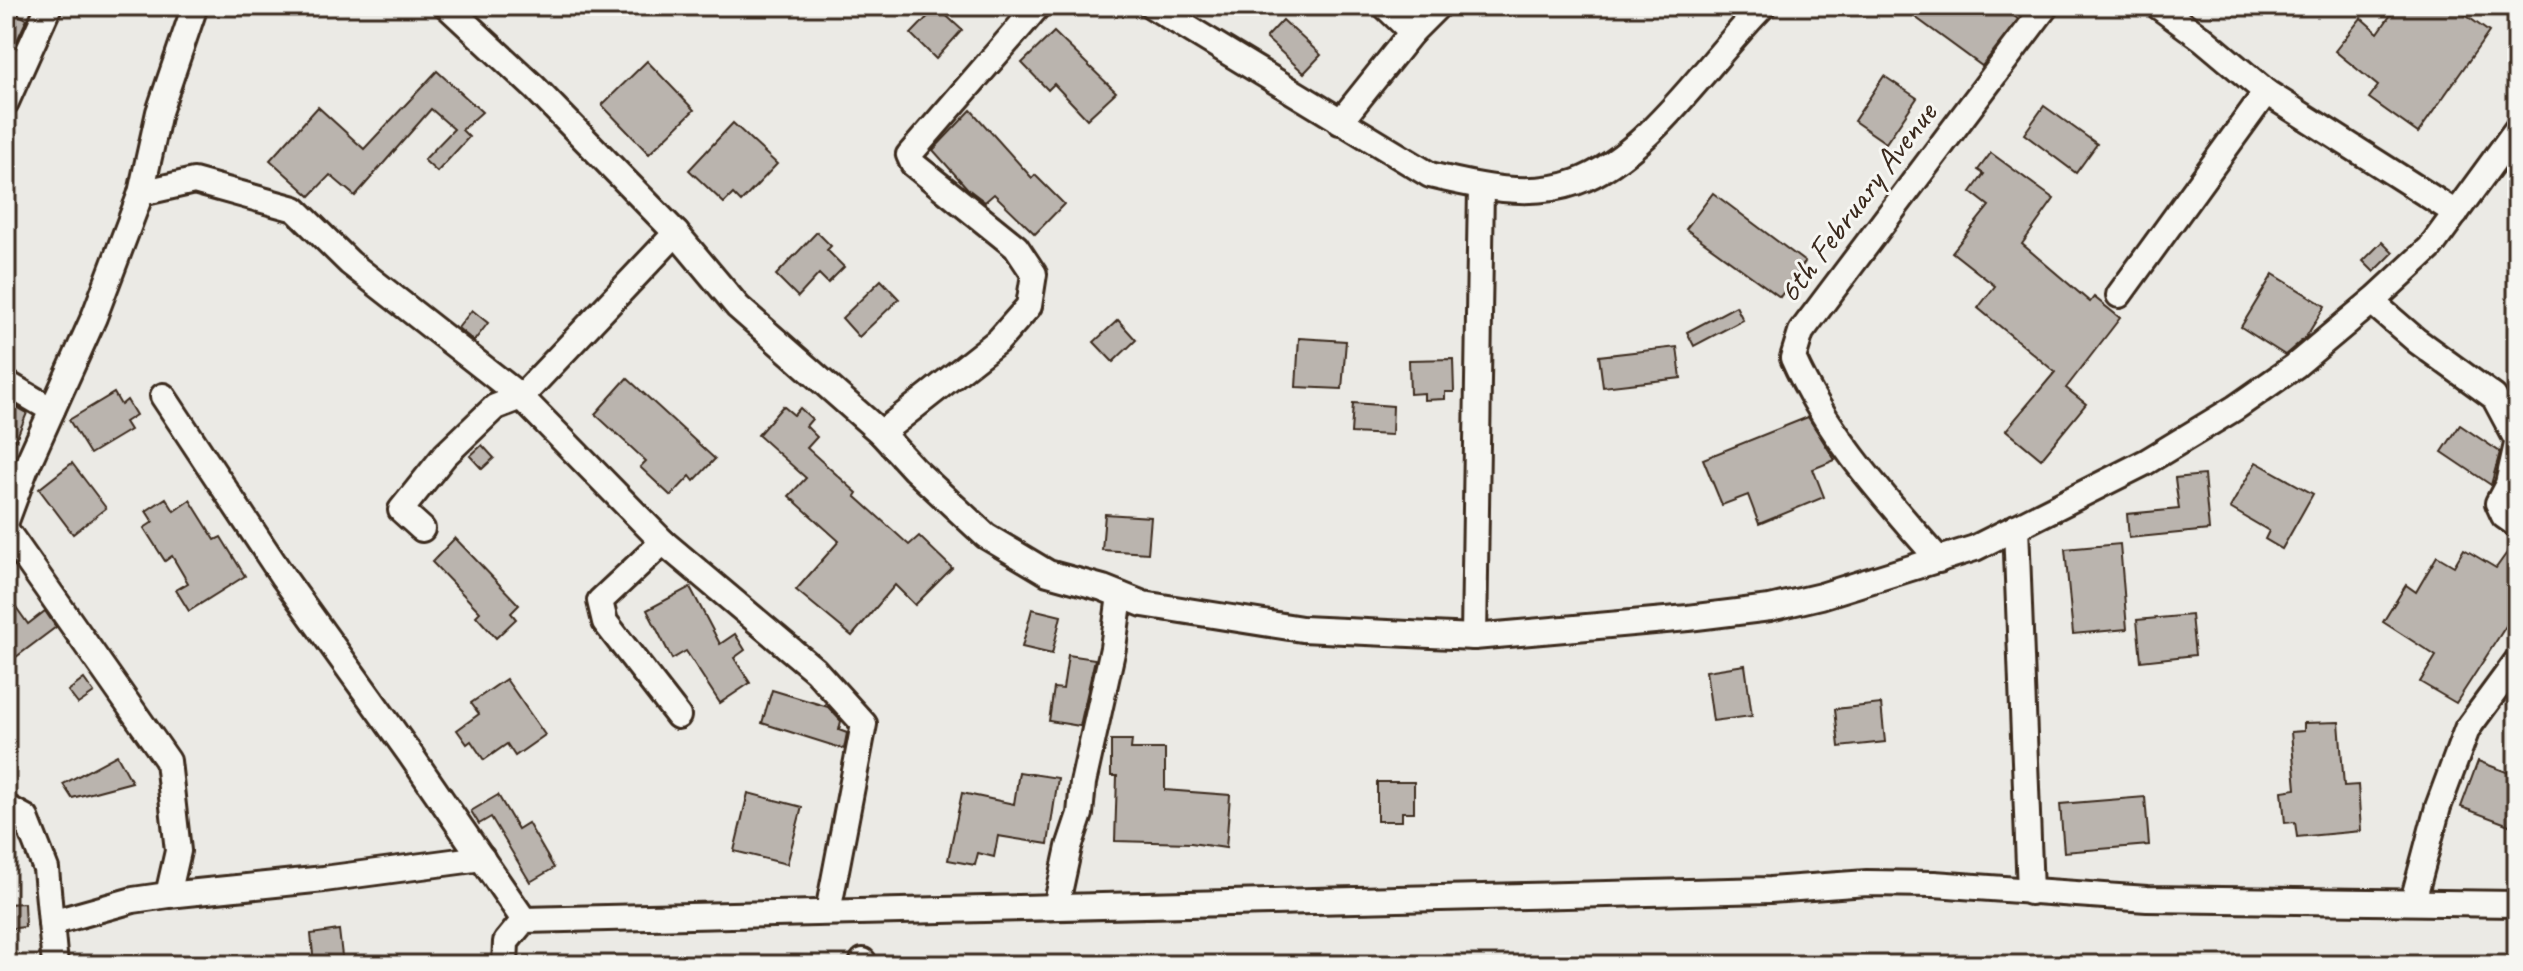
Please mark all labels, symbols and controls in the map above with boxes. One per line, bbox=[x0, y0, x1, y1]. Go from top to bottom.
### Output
street label: 6th February Avenue bbox=[1767, 92, 1947, 311]

